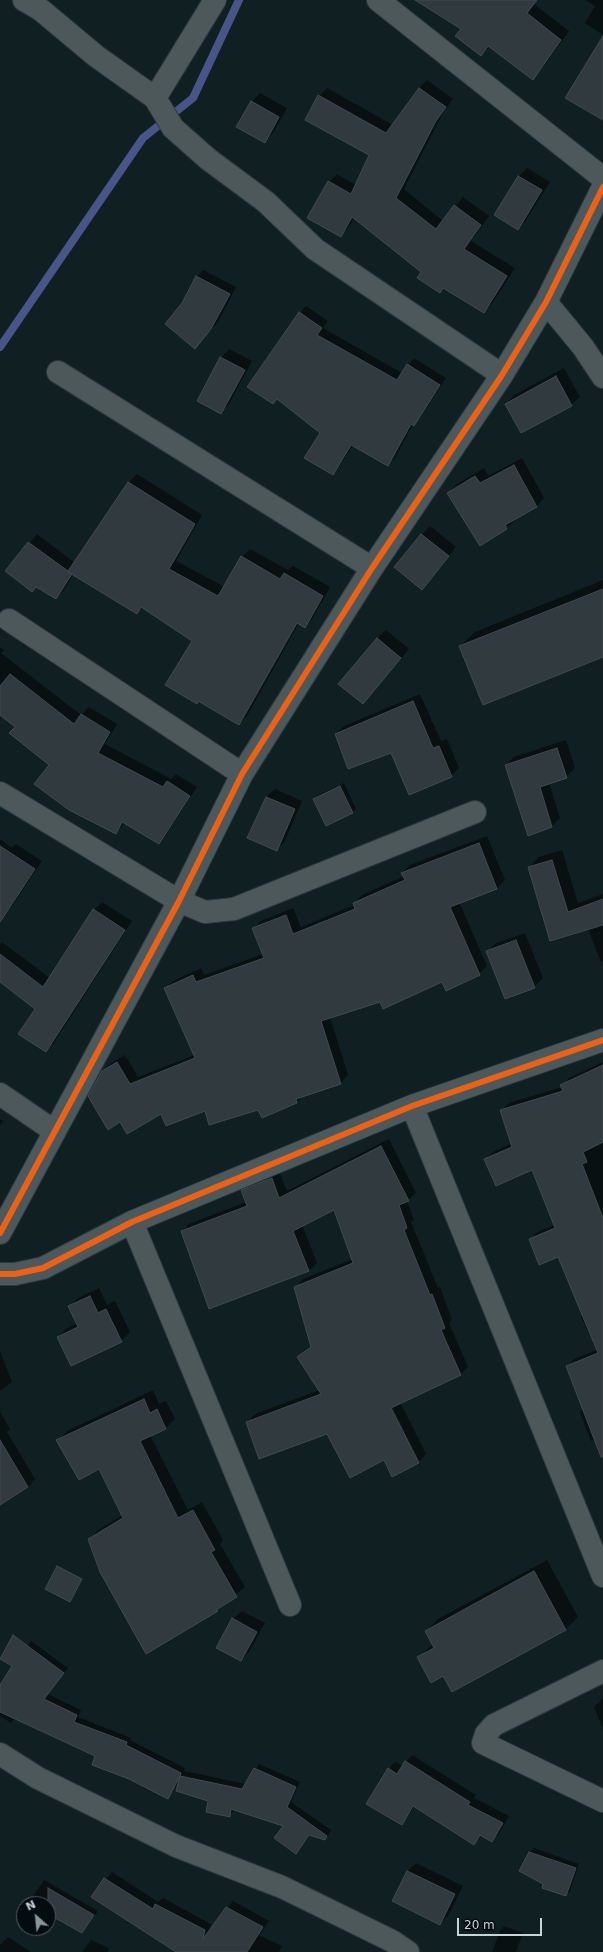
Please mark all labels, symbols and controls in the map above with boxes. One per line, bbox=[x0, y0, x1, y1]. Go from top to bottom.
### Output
north arrow bbox=[16, 1896, 56, 1936]
text: N bbox=[24, 1898, 38, 1914]
scale bar bbox=[459, 1910, 544, 1936]
text: 20 m bbox=[464, 1918, 495, 1932]

